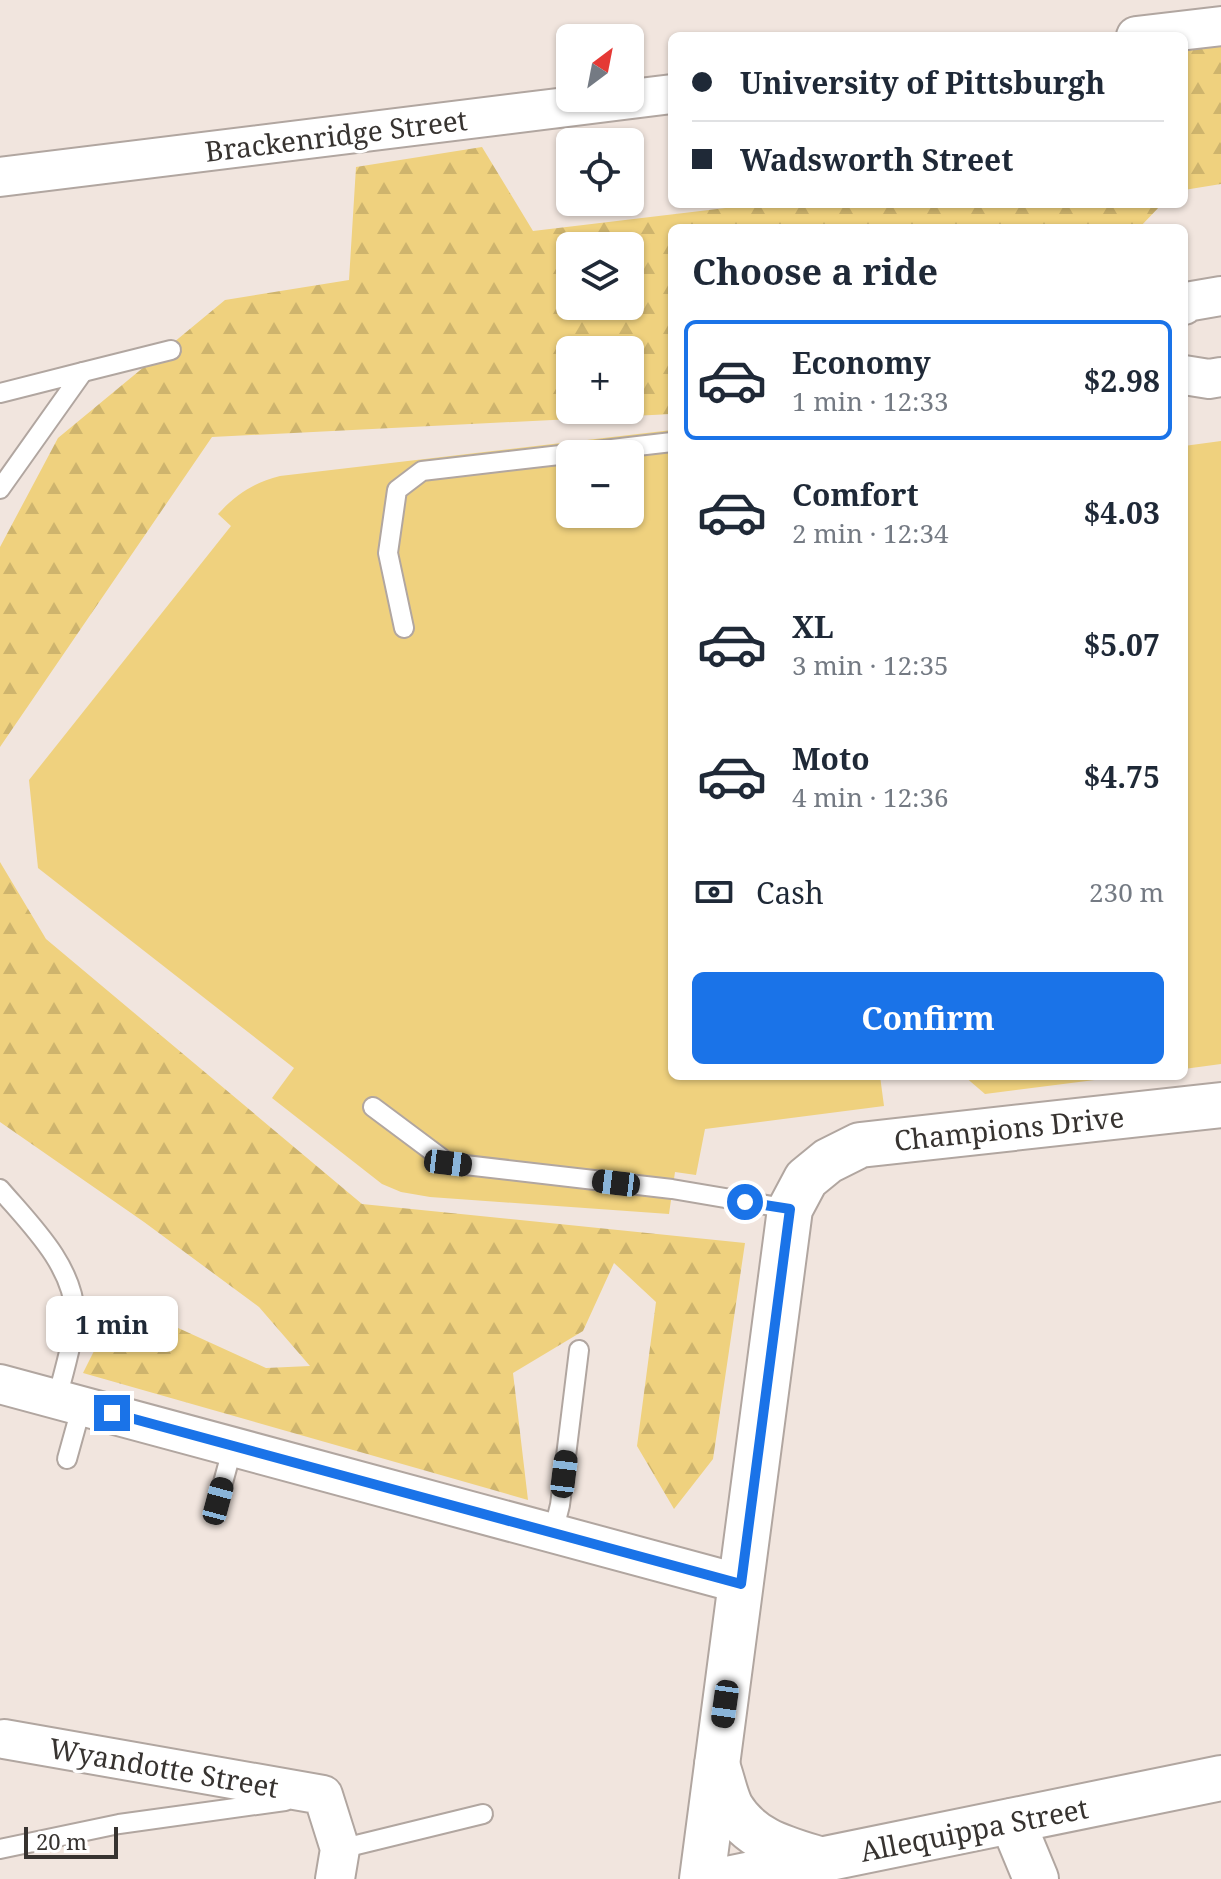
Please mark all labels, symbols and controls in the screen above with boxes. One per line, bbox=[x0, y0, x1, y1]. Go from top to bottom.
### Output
north arrow bbox=[556, 24, 644, 112]
map controls bbox=[556, 24, 644, 528]
text: University of Pittsburgh bbox=[740, 62, 1105, 103]
street label: Brackenridge Street bbox=[203, 100, 470, 170]
button: locate bbox=[556, 128, 644, 216]
text: Wadsworth Street bbox=[740, 139, 1013, 180]
button: layers bbox=[556, 232, 644, 320]
text: Choose a ride bbox=[692, 247, 938, 296]
button: + bbox=[556, 336, 644, 424]
text: Economy bbox=[792, 342, 931, 383]
icon: car bbox=[696, 344, 768, 416]
text: $2.98 bbox=[1083, 360, 1160, 401]
text: 1 min · 12:33 bbox=[792, 383, 949, 419]
button: − bbox=[556, 440, 644, 528]
text: Comfort bbox=[792, 474, 919, 515]
icon: car bbox=[696, 476, 768, 548]
text: $4.03 bbox=[1083, 492, 1160, 533]
text: 2 min · 12:34 bbox=[792, 515, 949, 551]
text: XL bbox=[792, 606, 834, 647]
icon: car bbox=[696, 608, 768, 680]
text: $5.07 bbox=[1083, 624, 1160, 665]
text: 3 min · 12:35 bbox=[792, 647, 949, 683]
text: Moto bbox=[792, 738, 870, 779]
icon: car bbox=[696, 740, 768, 812]
text: $4.75 bbox=[1083, 756, 1160, 797]
text: 4 min · 12:36 bbox=[792, 779, 949, 815]
icon: cash bbox=[692, 870, 736, 914]
text: Cash bbox=[756, 872, 824, 913]
text: 230 m bbox=[1089, 874, 1164, 910]
button: Confirm bbox=[692, 972, 1164, 1064]
street label: Champions Drive bbox=[892, 1097, 1126, 1159]
car bbox=[423, 1148, 473, 1178]
car bbox=[591, 1168, 641, 1198]
route start bbox=[727, 1184, 763, 1220]
callout: 1 min bbox=[46, 1297, 178, 1353]
text: 1 min bbox=[75, 1306, 149, 1342]
route end bbox=[94, 1395, 130, 1431]
car bbox=[549, 1449, 579, 1499]
car bbox=[200, 1475, 236, 1527]
car bbox=[710, 1679, 740, 1729]
street label: Wyandotte Street bbox=[46, 1728, 282, 1806]
street label: Allequippa Street bbox=[857, 1788, 1091, 1870]
scale bar bbox=[24, 1823, 118, 1859]
text: 20 m bbox=[36, 1826, 87, 1856]

